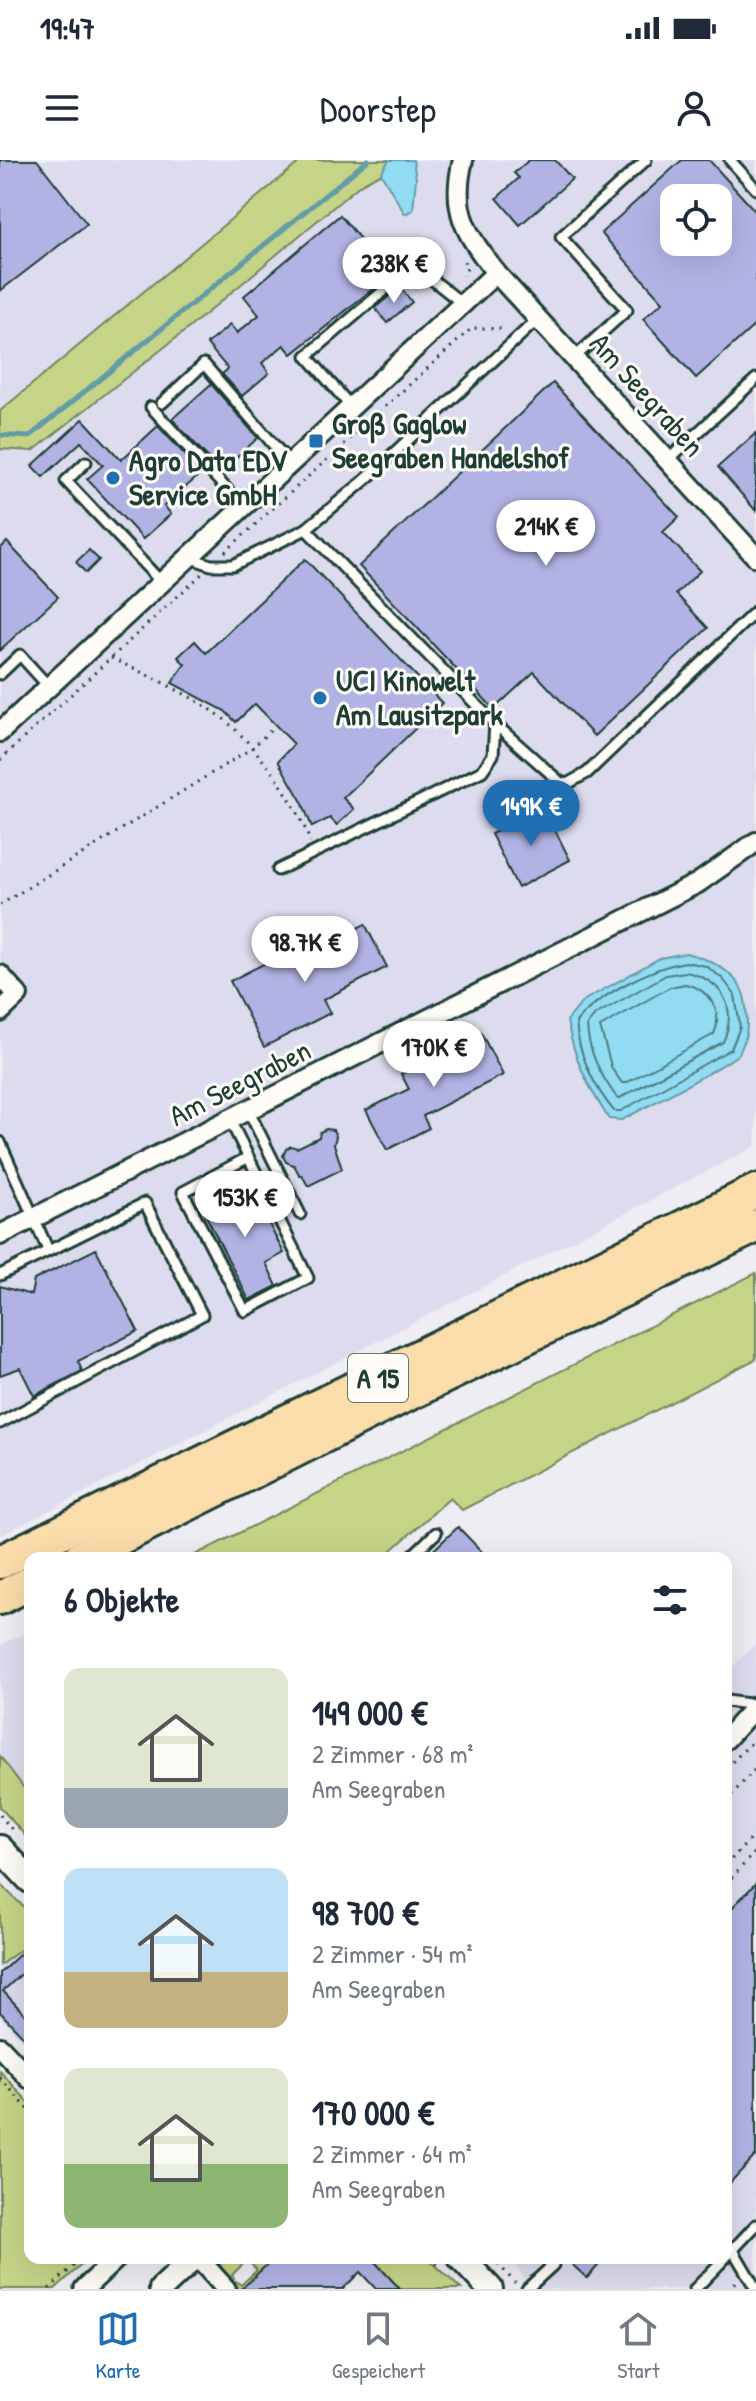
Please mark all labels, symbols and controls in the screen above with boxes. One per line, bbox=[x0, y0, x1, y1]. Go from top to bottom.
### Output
text: 19:47 bbox=[40, 8, 95, 48]
text: Doorstep bbox=[320, 84, 436, 133]
icon: menu bbox=[40, 86, 84, 130]
icon: person bbox=[672, 86, 716, 130]
map controls bbox=[660, 184, 732, 256]
button: locate bbox=[660, 184, 732, 256]
pin: 238K € bbox=[329, 237, 459, 305]
text: 238K € bbox=[360, 245, 428, 280]
street label: Am Seegraben bbox=[581, 324, 714, 465]
place label: Groß Gaglow Seegraben Handelshof bbox=[332, 403, 570, 478]
marker: Groß Gaglow Seegraben Handelshof bbox=[307, 432, 325, 450]
place label: Agro Data EDV Service GmbH bbox=[129, 440, 288, 514]
marker: Agro Data EDV Service GmbH bbox=[104, 469, 122, 487]
pin: 214K € bbox=[481, 500, 611, 568]
text: 214K € bbox=[514, 508, 578, 543]
place label: UCI Kinowelt Am Lausitzpark bbox=[336, 660, 503, 735]
marker: UCI Kinowelt Am Lausitzpark bbox=[311, 689, 329, 707]
pin: 149K € bbox=[466, 780, 596, 848]
text: 149K € bbox=[501, 788, 561, 823]
pin: 98.7K € bbox=[231, 916, 379, 984]
text: 98.7K € bbox=[269, 924, 341, 959]
pin: 170K € bbox=[369, 1021, 499, 1089]
street label: Am Seegraben bbox=[162, 1029, 317, 1135]
text: 170K € bbox=[401, 1029, 467, 1064]
pin: 153K € bbox=[180, 1171, 310, 1239]
text: 153K € bbox=[213, 1179, 277, 1214]
road number: A 15 bbox=[348, 1354, 408, 1402]
text: 6 Objekte bbox=[64, 1577, 179, 1623]
icon: filters bbox=[648, 1578, 692, 1622]
text: 149 000 € bbox=[312, 1690, 427, 1736]
icon: home bbox=[128, 1700, 224, 1796]
text: 2 Zimmer · 68 m² bbox=[312, 1736, 473, 1771]
text: Am Seegraben bbox=[312, 1771, 446, 1806]
text: 98 700 € bbox=[312, 1890, 419, 1936]
icon: home bbox=[128, 1900, 224, 1996]
text: 2 Zimmer · 54 m² bbox=[312, 1936, 472, 1971]
text: Am Seegraben bbox=[312, 1971, 446, 2006]
text: 170 000 € bbox=[312, 2090, 434, 2136]
icon: home bbox=[128, 2100, 224, 2196]
text: 2 Zimmer · 64 m² bbox=[312, 2136, 472, 2171]
text: Am Seegraben bbox=[312, 2171, 446, 2206]
tab: Karte bbox=[96, 2307, 141, 2385]
tab: Gespeichert bbox=[332, 2307, 425, 2385]
tab: Start bbox=[616, 2307, 660, 2385]

